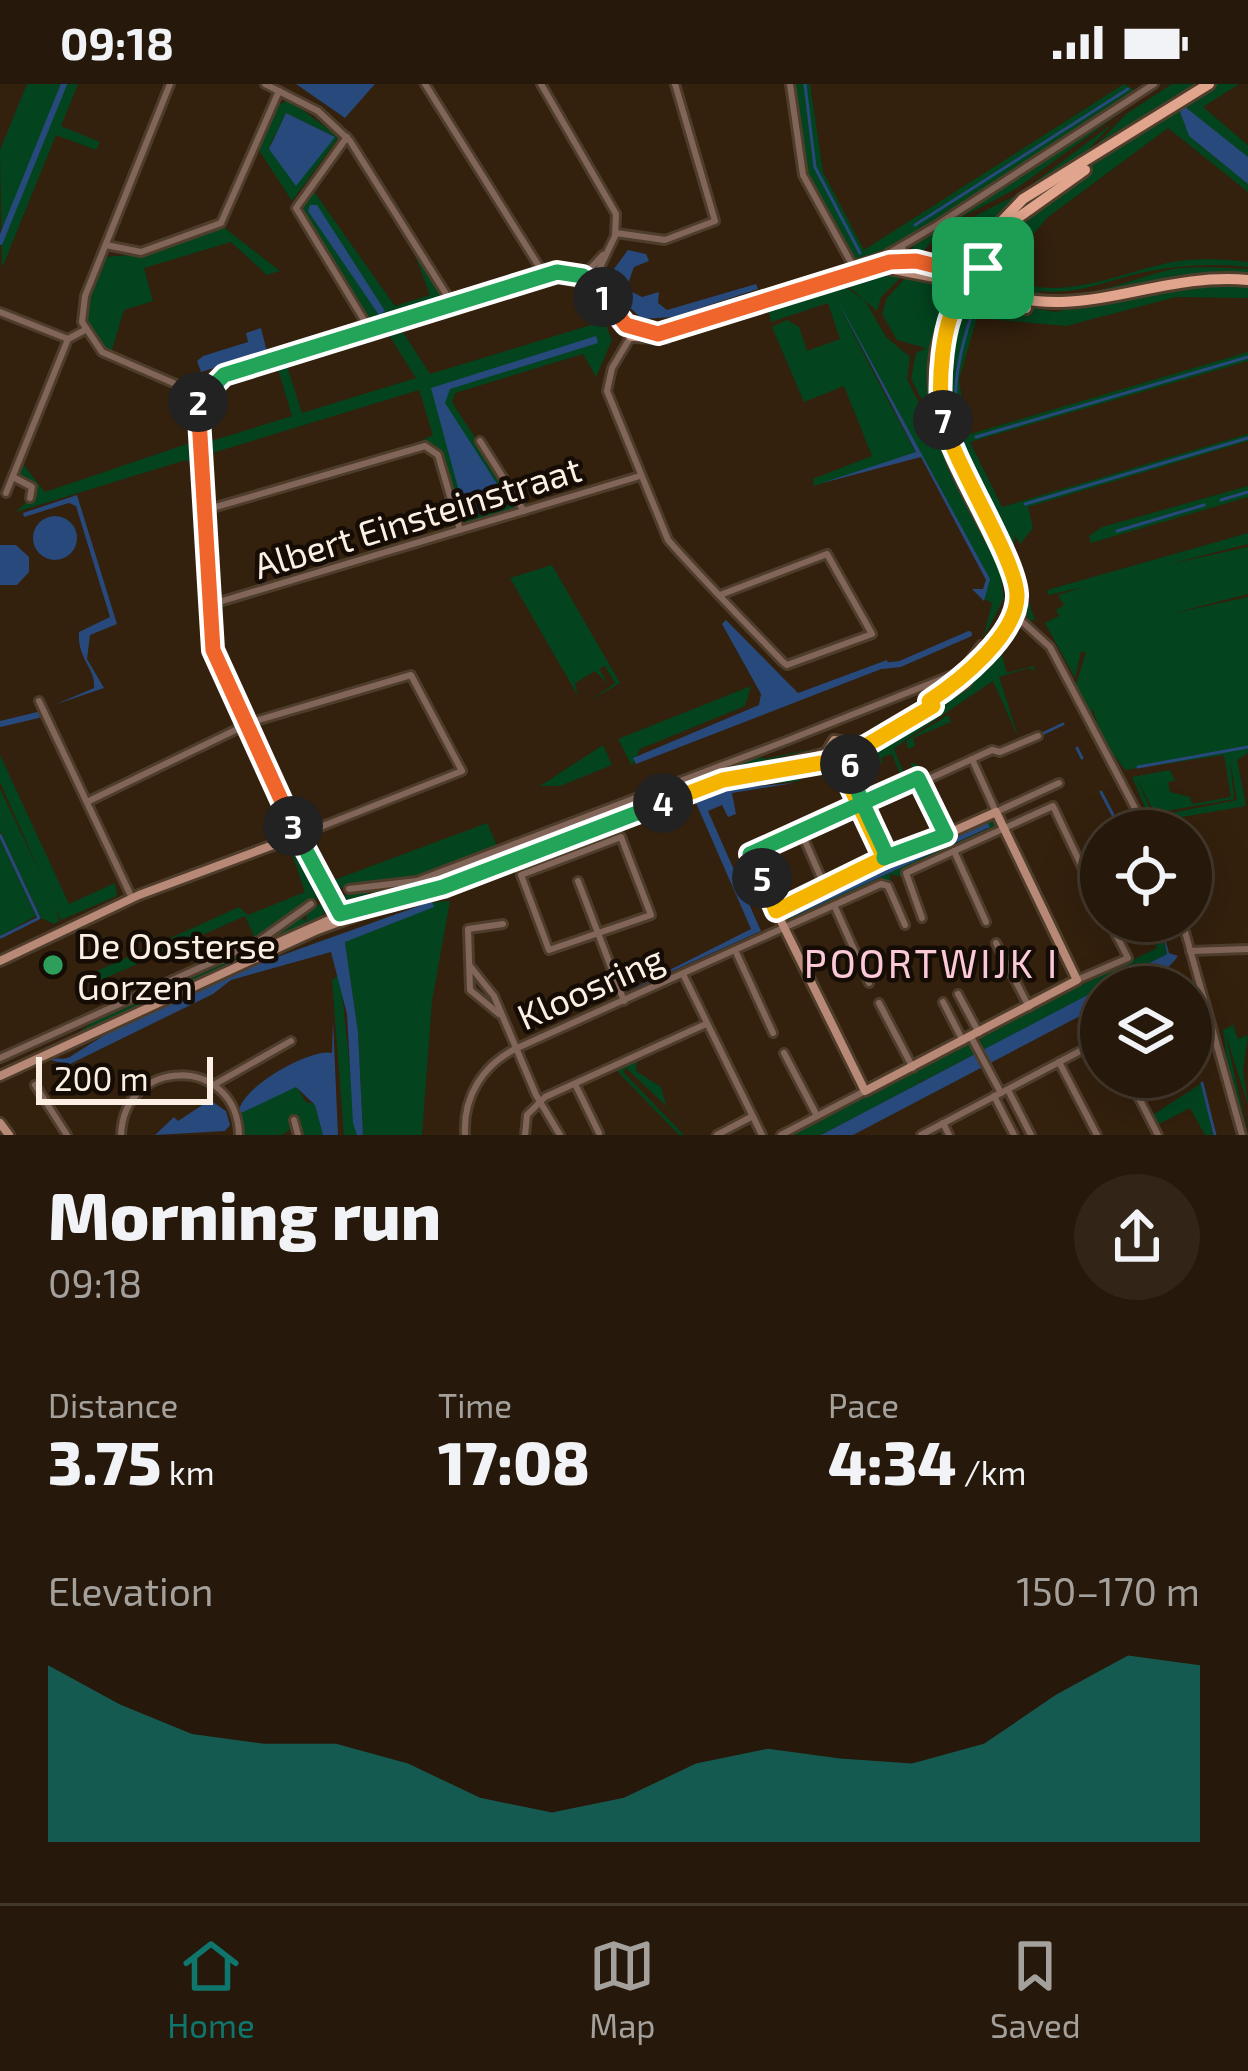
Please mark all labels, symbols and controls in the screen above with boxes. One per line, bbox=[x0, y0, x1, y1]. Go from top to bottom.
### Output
text: 09:18 bbox=[60, 15, 174, 69]
pin bbox=[932, 217, 1034, 319]
icon: arrive bbox=[950, 235, 1016, 301]
pin: 1 bbox=[573, 267, 633, 327]
text: 1 bbox=[596, 277, 610, 317]
pin: 2 bbox=[168, 372, 228, 432]
text: 2 bbox=[188, 382, 208, 422]
pin: 7 bbox=[913, 390, 973, 450]
text: 7 bbox=[934, 400, 952, 440]
street label: Albert Einsteinstraat bbox=[248, 446, 586, 586]
pin: 6 bbox=[820, 734, 880, 794]
text: 6 bbox=[840, 744, 860, 784]
pin: 4 bbox=[633, 773, 693, 833]
text: 4 bbox=[652, 783, 674, 823]
pin: 3 bbox=[263, 796, 323, 856]
text: 3 bbox=[284, 806, 302, 846]
map controls bbox=[1080, 810, 1212, 1098]
button: locate bbox=[1080, 810, 1212, 942]
pin: 5 bbox=[732, 848, 792, 908]
text: 5 bbox=[753, 858, 771, 898]
place label: De Oosterse Gorzen bbox=[77, 923, 276, 1007]
street label: Kloosring bbox=[510, 935, 670, 1037]
district label: POORTWIJK I bbox=[804, 939, 1060, 986]
marker: De Oosterse Gorzen bbox=[40, 952, 66, 978]
button: layers bbox=[1080, 966, 1212, 1098]
scale bar bbox=[36, 1051, 213, 1104]
text: 200 m bbox=[54, 1058, 149, 1098]
text: Morning run bbox=[48, 1174, 441, 1253]
button: share bbox=[1074, 1174, 1200, 1300]
text: 09:18 bbox=[48, 1259, 142, 1306]
text: Distance bbox=[48, 1385, 178, 1425]
text: Time bbox=[438, 1385, 512, 1425]
text: Pace bbox=[828, 1385, 899, 1425]
text: 3.75 bbox=[48, 1425, 162, 1497]
text: 17:08 bbox=[438, 1425, 590, 1497]
text: 4:34 bbox=[828, 1425, 956, 1497]
text: km bbox=[162, 1452, 215, 1492]
text: /km bbox=[956, 1452, 1026, 1492]
text: Elevation bbox=[48, 1567, 213, 1614]
text: 150–170 m bbox=[1016, 1567, 1200, 1614]
tab: Home bbox=[167, 1933, 255, 2045]
tab: Map bbox=[589, 1933, 656, 2045]
tab: Saved bbox=[990, 1933, 1081, 2045]

